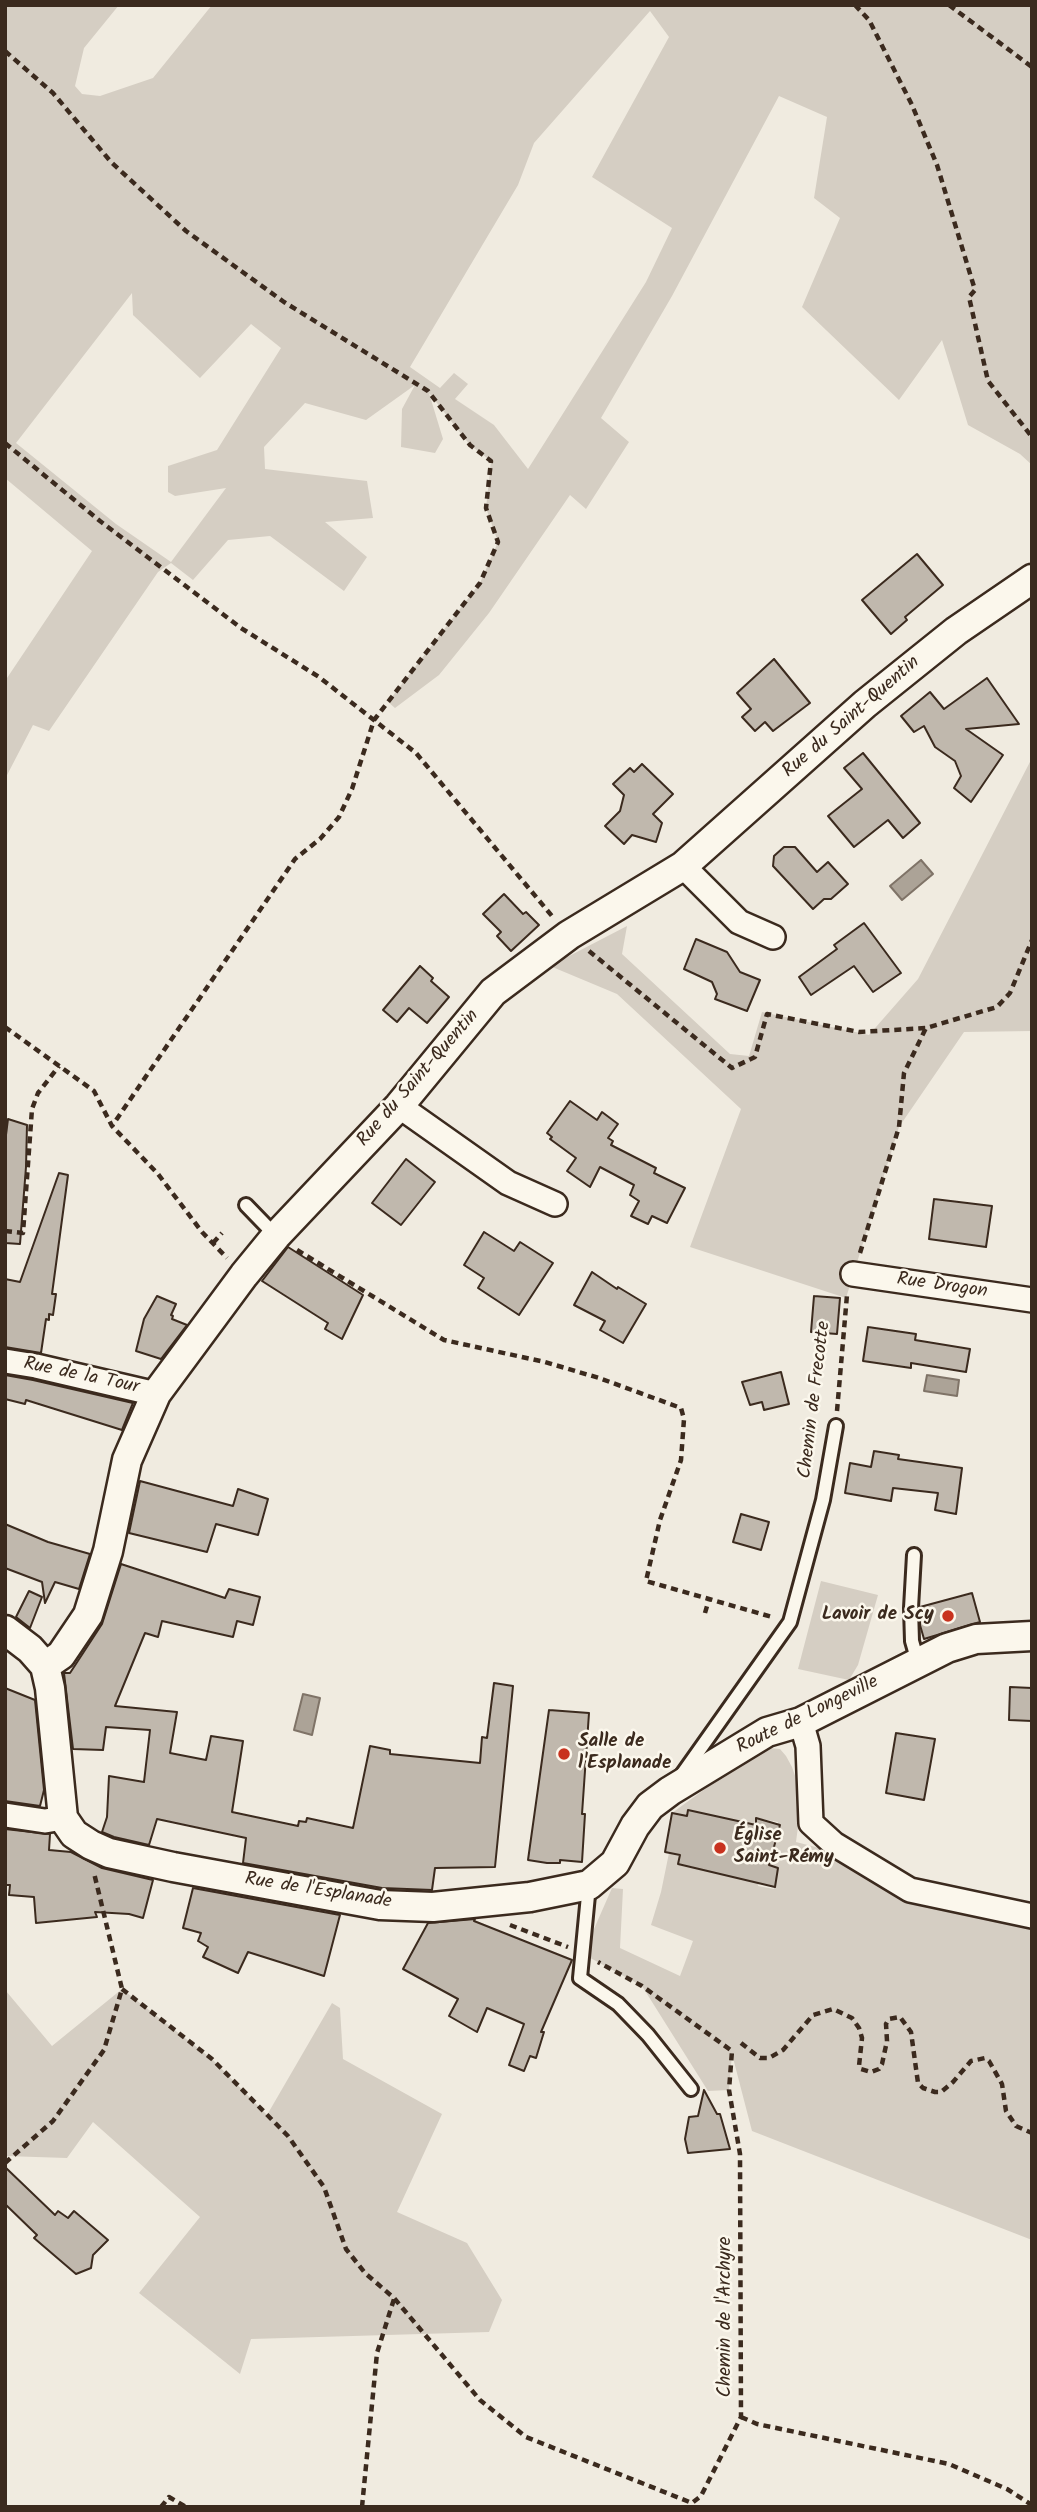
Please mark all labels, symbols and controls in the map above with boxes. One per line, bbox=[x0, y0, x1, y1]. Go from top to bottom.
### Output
street label: Rue du Saint-Quentin bbox=[779, 652, 925, 784]
street label: Rue du Saint-Quentin bbox=[353, 1006, 485, 1152]
street label: Rue Drogon bbox=[895, 1269, 989, 1305]
street label: Chemin de Frecotte bbox=[795, 1320, 837, 1480]
street label: Rue de la Tour bbox=[21, 1354, 141, 1400]
place label: Lavoir de Scy bbox=[822, 1605, 934, 1627]
marker: Lavoir de Scy bbox=[940, 1608, 956, 1624]
street label: Route de Longeville bbox=[733, 1672, 883, 1760]
place label: Salle de l'Esplanade bbox=[578, 1732, 671, 1776]
marker: Salle de l'Esplanade bbox=[556, 1746, 572, 1762]
place label: Église Saint-Rémy bbox=[734, 1826, 834, 1870]
marker: Église Saint-Rémy bbox=[712, 1840, 728, 1856]
street label: Rue de l'Esplanade bbox=[243, 1869, 393, 1915]
street label: Chemin de l'Archyre bbox=[716, 2237, 738, 2397]

